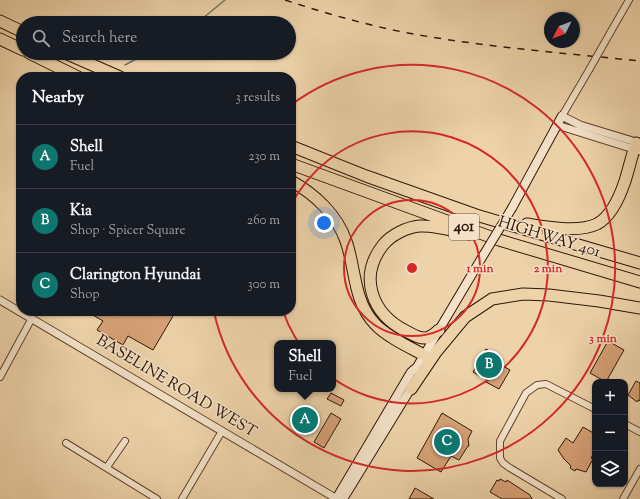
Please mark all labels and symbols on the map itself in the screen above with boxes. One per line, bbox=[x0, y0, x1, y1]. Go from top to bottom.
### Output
north arrow bbox=[544, 12, 580, 48]
street label: HIGHWAY 401 bbox=[495, 211, 604, 265]
your location bbox=[314, 213, 334, 233]
road number: 401 bbox=[449, 214, 479, 240]
text: 1 min bbox=[465, 260, 494, 278]
text: 2 min bbox=[534, 260, 563, 278]
centre of rings bbox=[405, 261, 419, 275]
street label: BASELINE ROAD WEST bbox=[91, 330, 261, 444]
text: 3 min bbox=[589, 330, 618, 348]
pin: B bbox=[476, 350, 502, 380]
pin: A bbox=[292, 405, 318, 435]
pin: C bbox=[434, 427, 460, 457]

